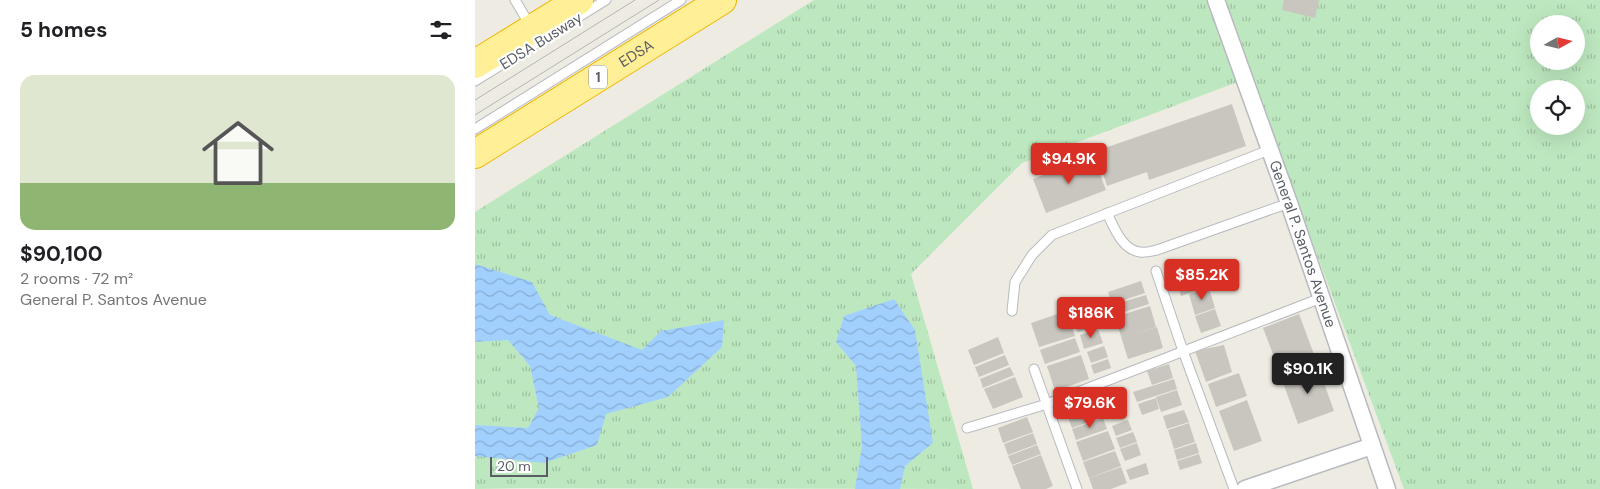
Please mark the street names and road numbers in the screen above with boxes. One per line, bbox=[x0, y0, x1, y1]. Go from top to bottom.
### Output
street label: EDSA Busway bbox=[496, 7, 587, 74]
street label: EDSA bbox=[615, 35, 657, 72]
road number: 1 bbox=[589, 66, 607, 88]
street label: General P. Santos Avenue bbox=[1265, 158, 1341, 330]

